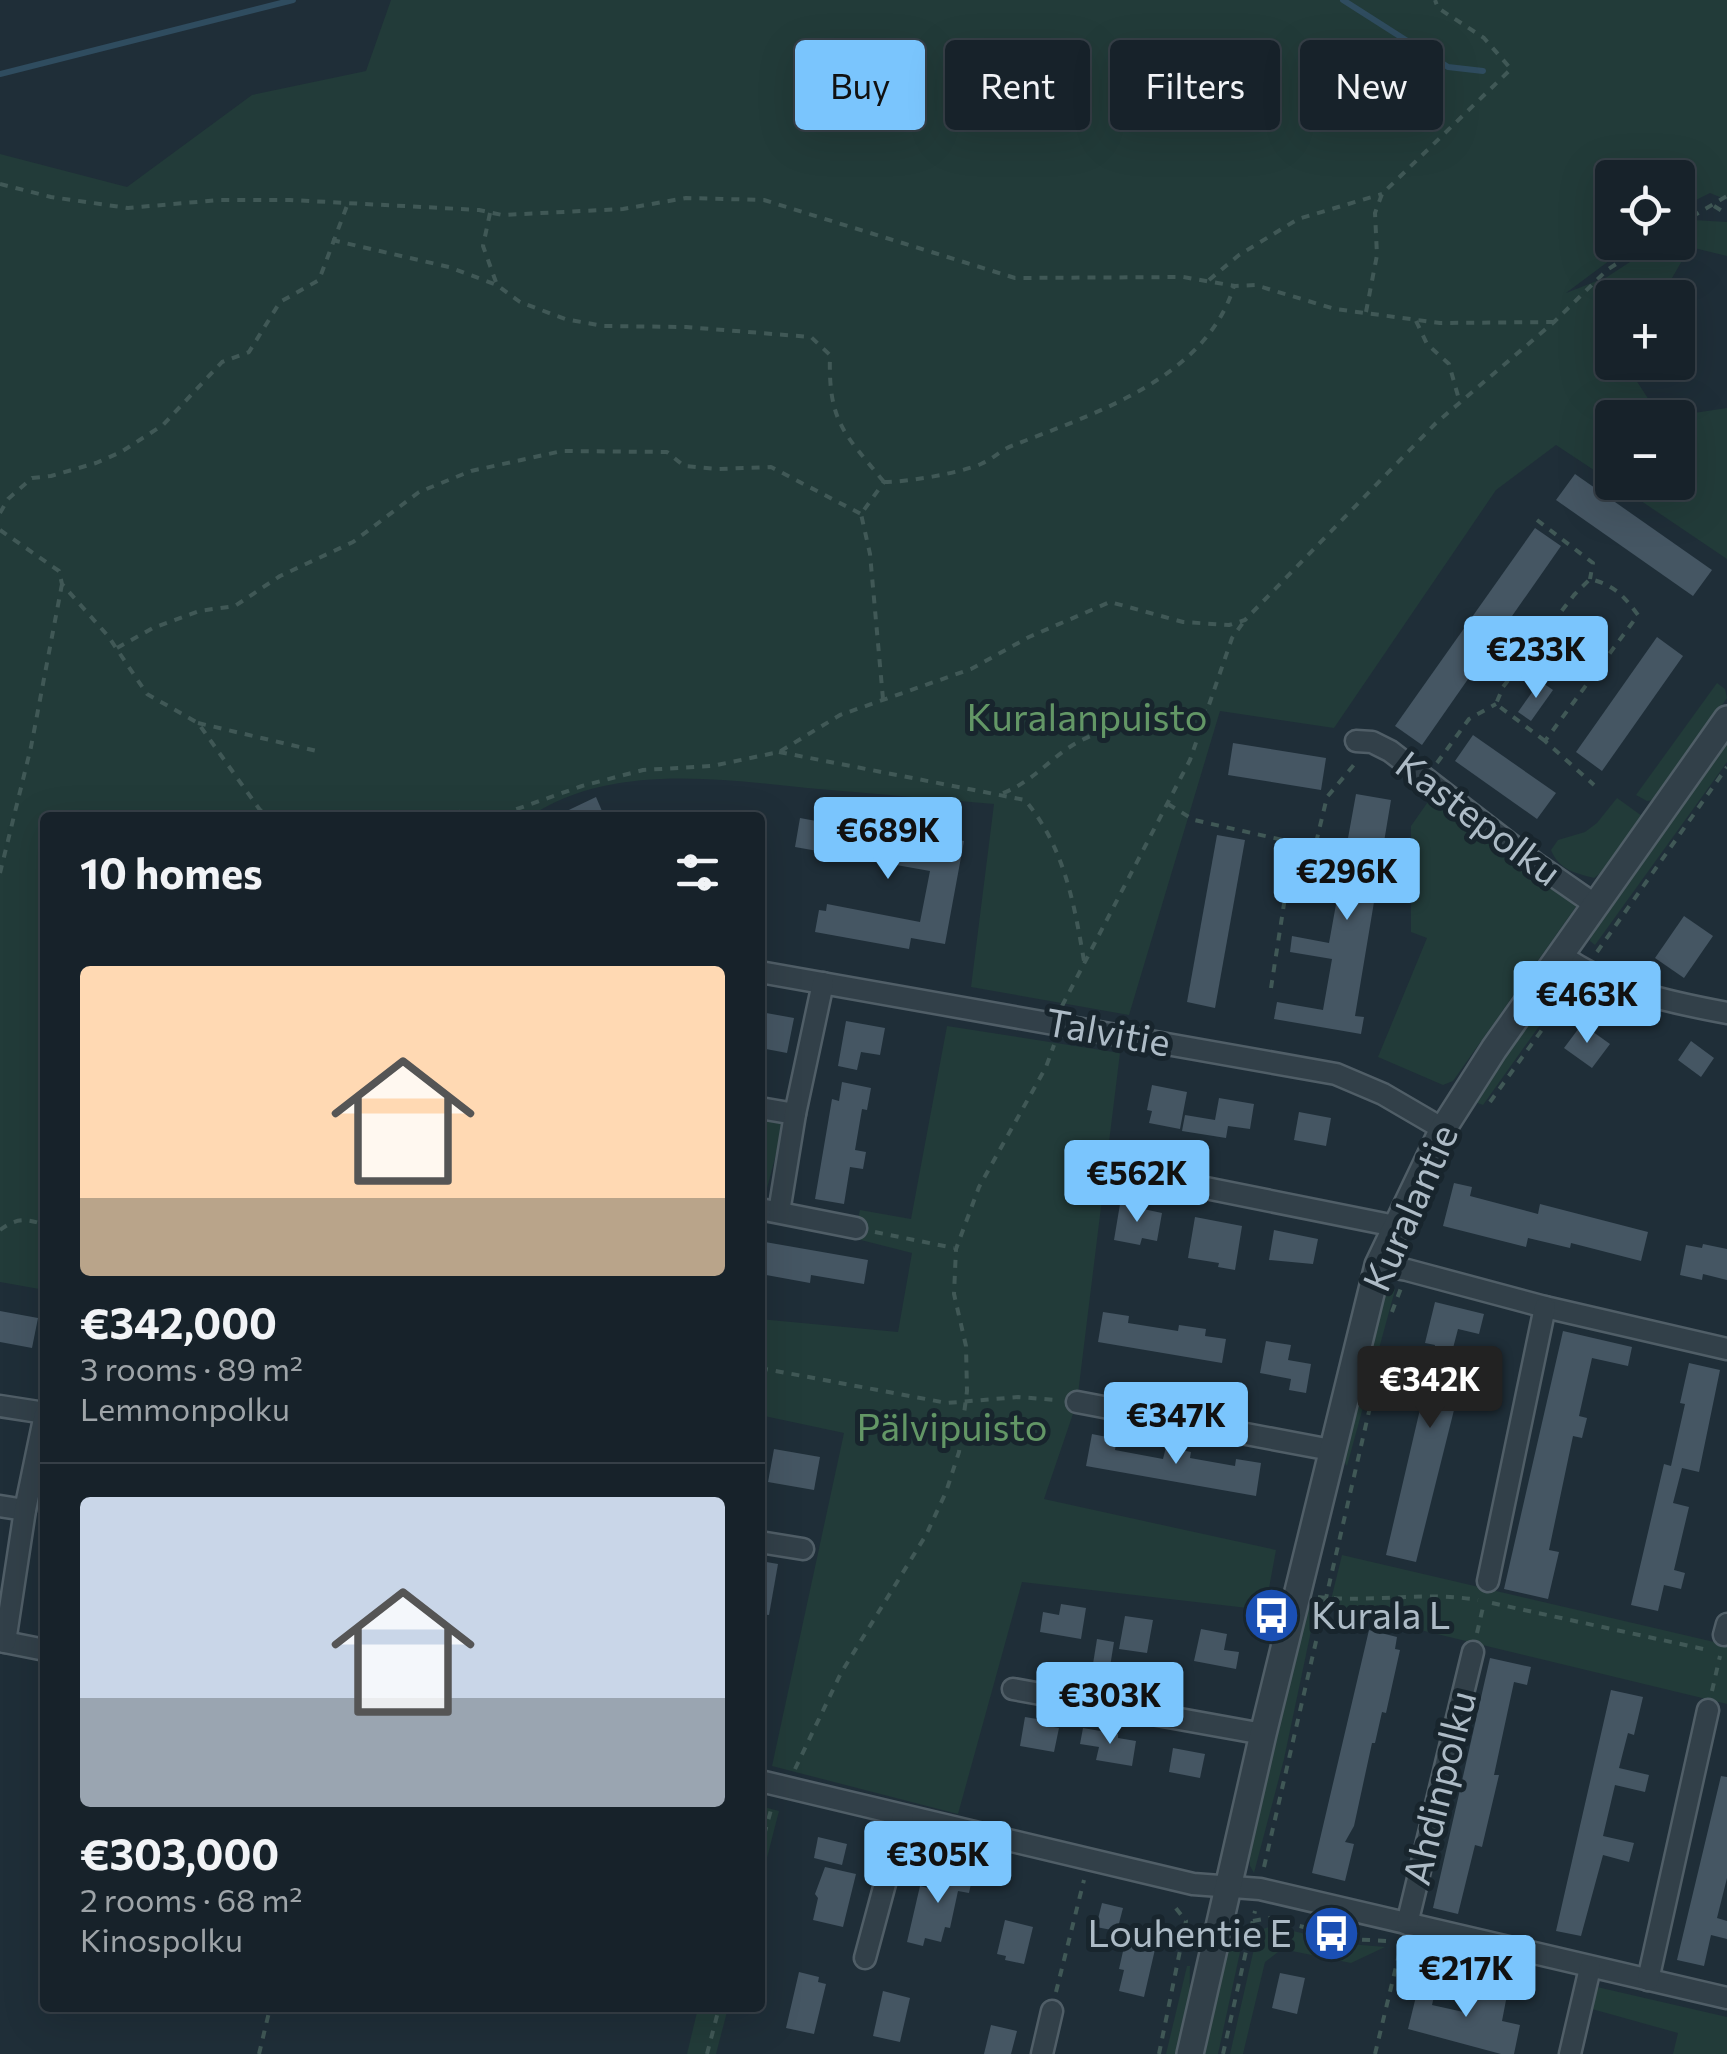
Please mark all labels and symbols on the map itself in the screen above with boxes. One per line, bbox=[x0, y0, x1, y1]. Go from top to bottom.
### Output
pin: €233K bbox=[1466, 616, 1606, 701]
park label: Kuralanpuisto bbox=[967, 692, 1207, 739]
street label: Kastepolku bbox=[1388, 740, 1571, 894]
pin: €689K bbox=[818, 797, 958, 882]
pin: €296K bbox=[1277, 838, 1417, 923]
pin: €463K bbox=[1517, 961, 1657, 1046]
street label: Talvitie bbox=[1043, 997, 1174, 1065]
street label: Kuralantie bbox=[1351, 1116, 1466, 1298]
pin: €562K bbox=[1067, 1140, 1207, 1225]
pin: €342K bbox=[1360, 1346, 1500, 1431]
pin: €347K bbox=[1106, 1382, 1246, 1467]
park label: Pälvipuisto bbox=[856, 1402, 1048, 1449]
bus stop icon: Kurala L bbox=[1242, 1586, 1302, 1646]
place label: Kurala L bbox=[1311, 1590, 1450, 1637]
pin: €303K bbox=[1040, 1662, 1180, 1747]
street label: Ahdinpolku bbox=[1391, 1686, 1484, 1889]
pin: €305K bbox=[868, 1821, 1008, 1906]
bus stop icon: Louhentie E bbox=[1301, 1904, 1361, 1964]
place label: Louhentie E bbox=[1088, 1908, 1292, 1955]
pin: €217K bbox=[1396, 1935, 1536, 2020]

